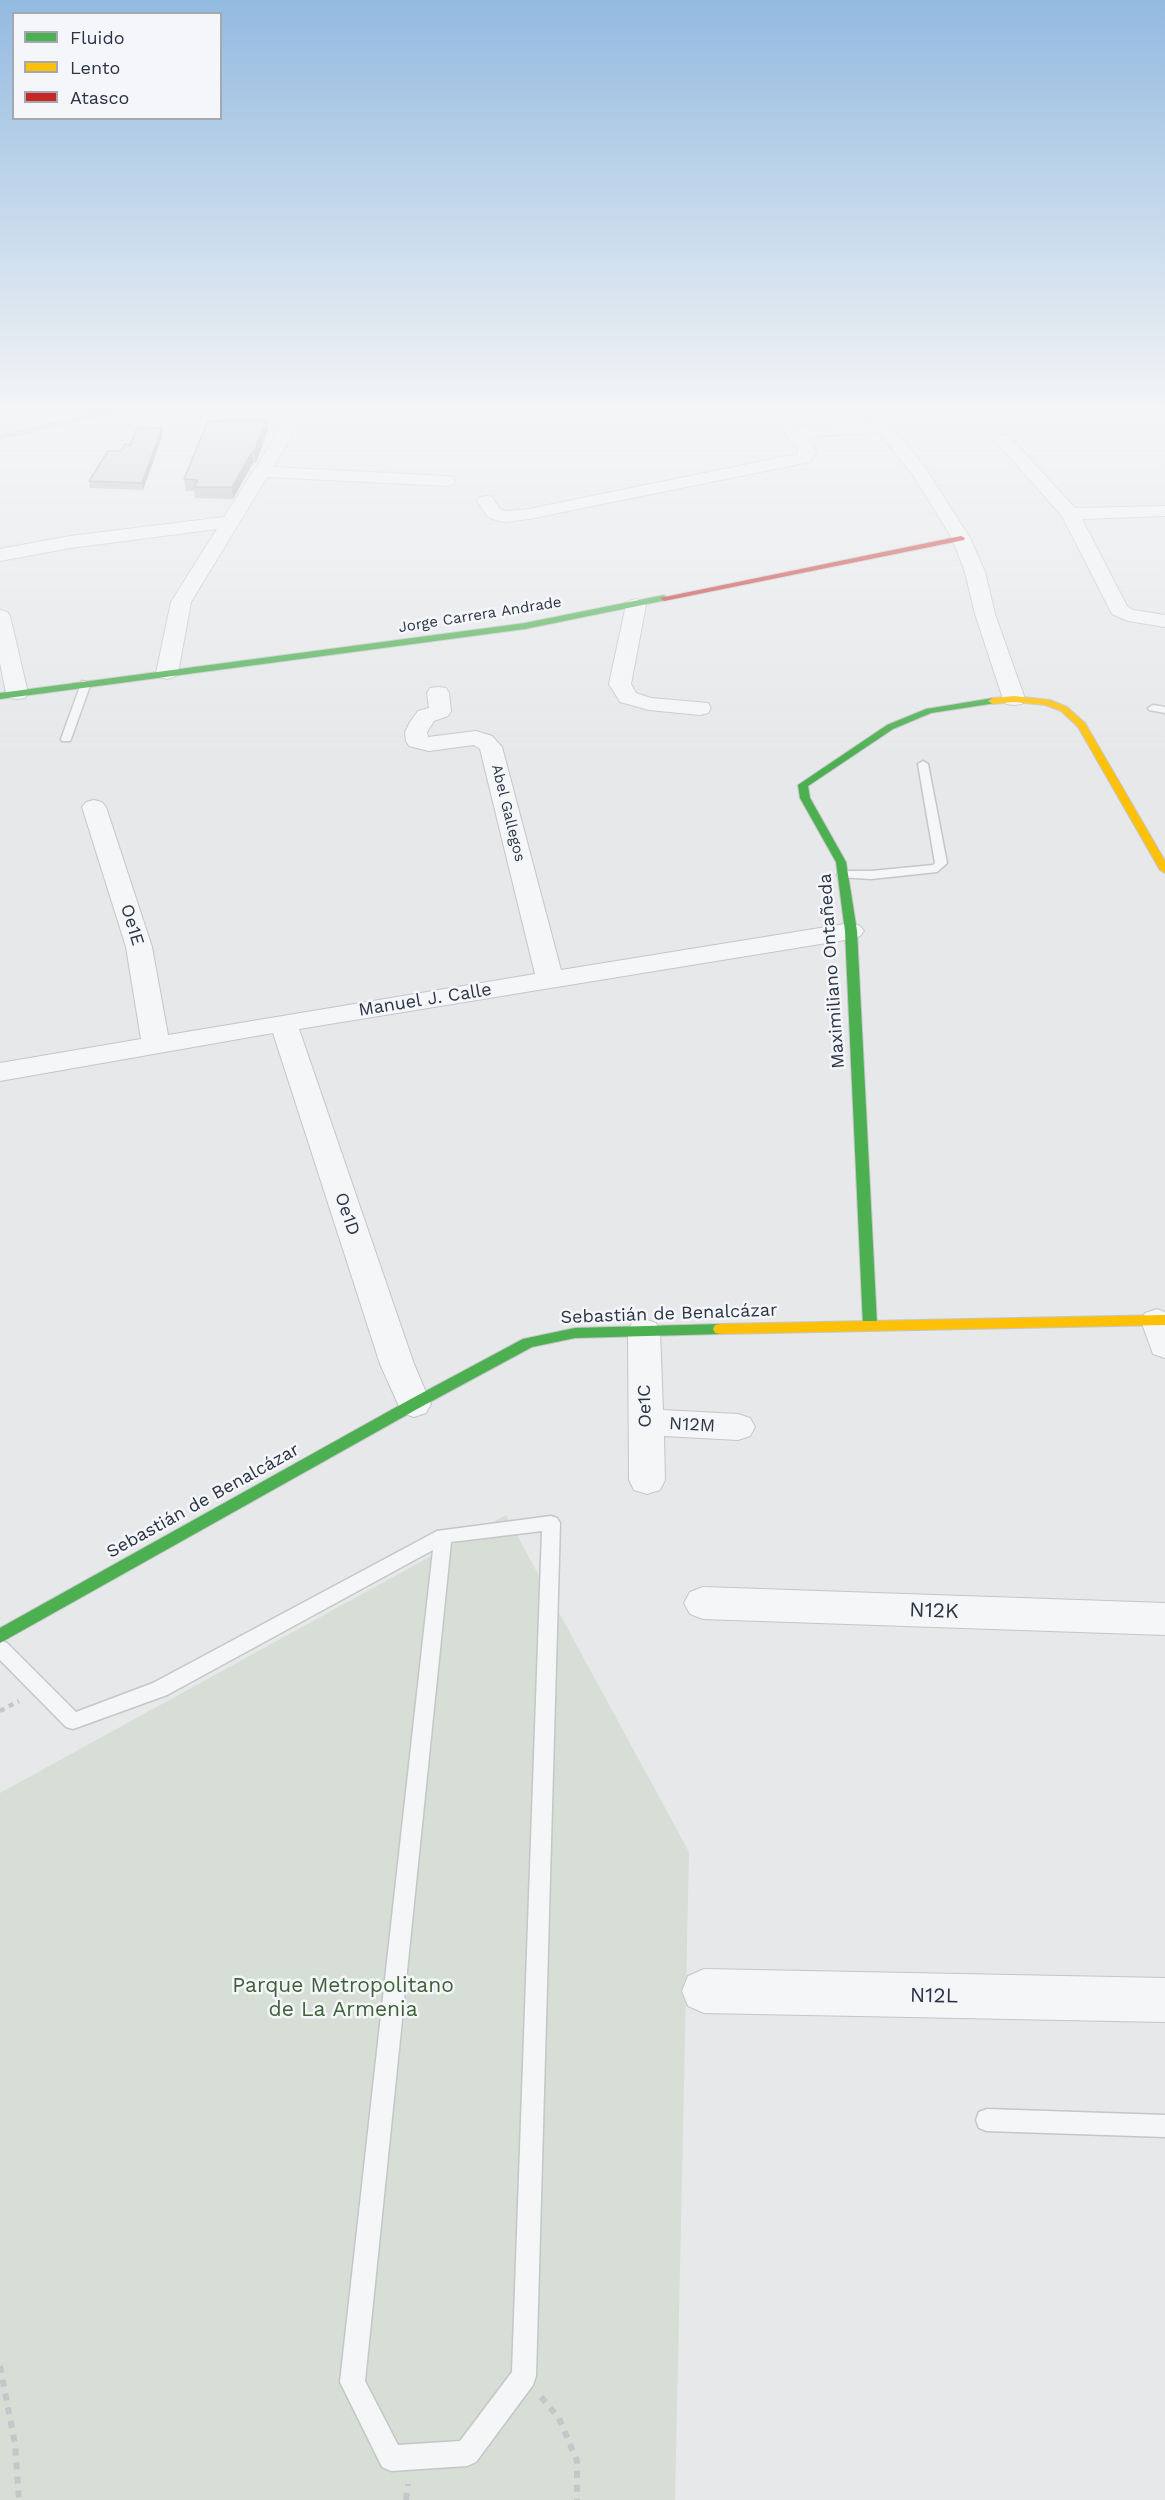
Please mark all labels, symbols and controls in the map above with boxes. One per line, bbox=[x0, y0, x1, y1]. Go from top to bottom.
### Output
legend bbox=[12, 12, 222, 120]
text: Fluido bbox=[70, 27, 124, 48]
text: Lento bbox=[70, 57, 120, 78]
text: Atasco bbox=[70, 87, 129, 108]
street label: Jorge Carrera Andrade bbox=[397, 593, 563, 637]
street label: Abel Gallegos bbox=[487, 762, 529, 864]
street label: Maximiliano Ontañeda bbox=[814, 873, 850, 1069]
street label: Oe1E bbox=[115, 902, 149, 948]
street label: Manuel J. Calle bbox=[357, 979, 493, 1021]
street label: Oe1D bbox=[330, 1190, 364, 1238]
street label: Sebastián de Benalcázar bbox=[560, 1299, 778, 1329]
street label: Oe1C bbox=[634, 1384, 656, 1428]
street label: N12M bbox=[668, 1413, 716, 1437]
street label: Sebastián de Benalcázar bbox=[103, 1439, 303, 1563]
street label: N12K bbox=[909, 1598, 959, 1624]
park label: Parque Metropolitano de La Armenia bbox=[232, 1973, 454, 2023]
street label: N12L bbox=[910, 1983, 958, 2009]

